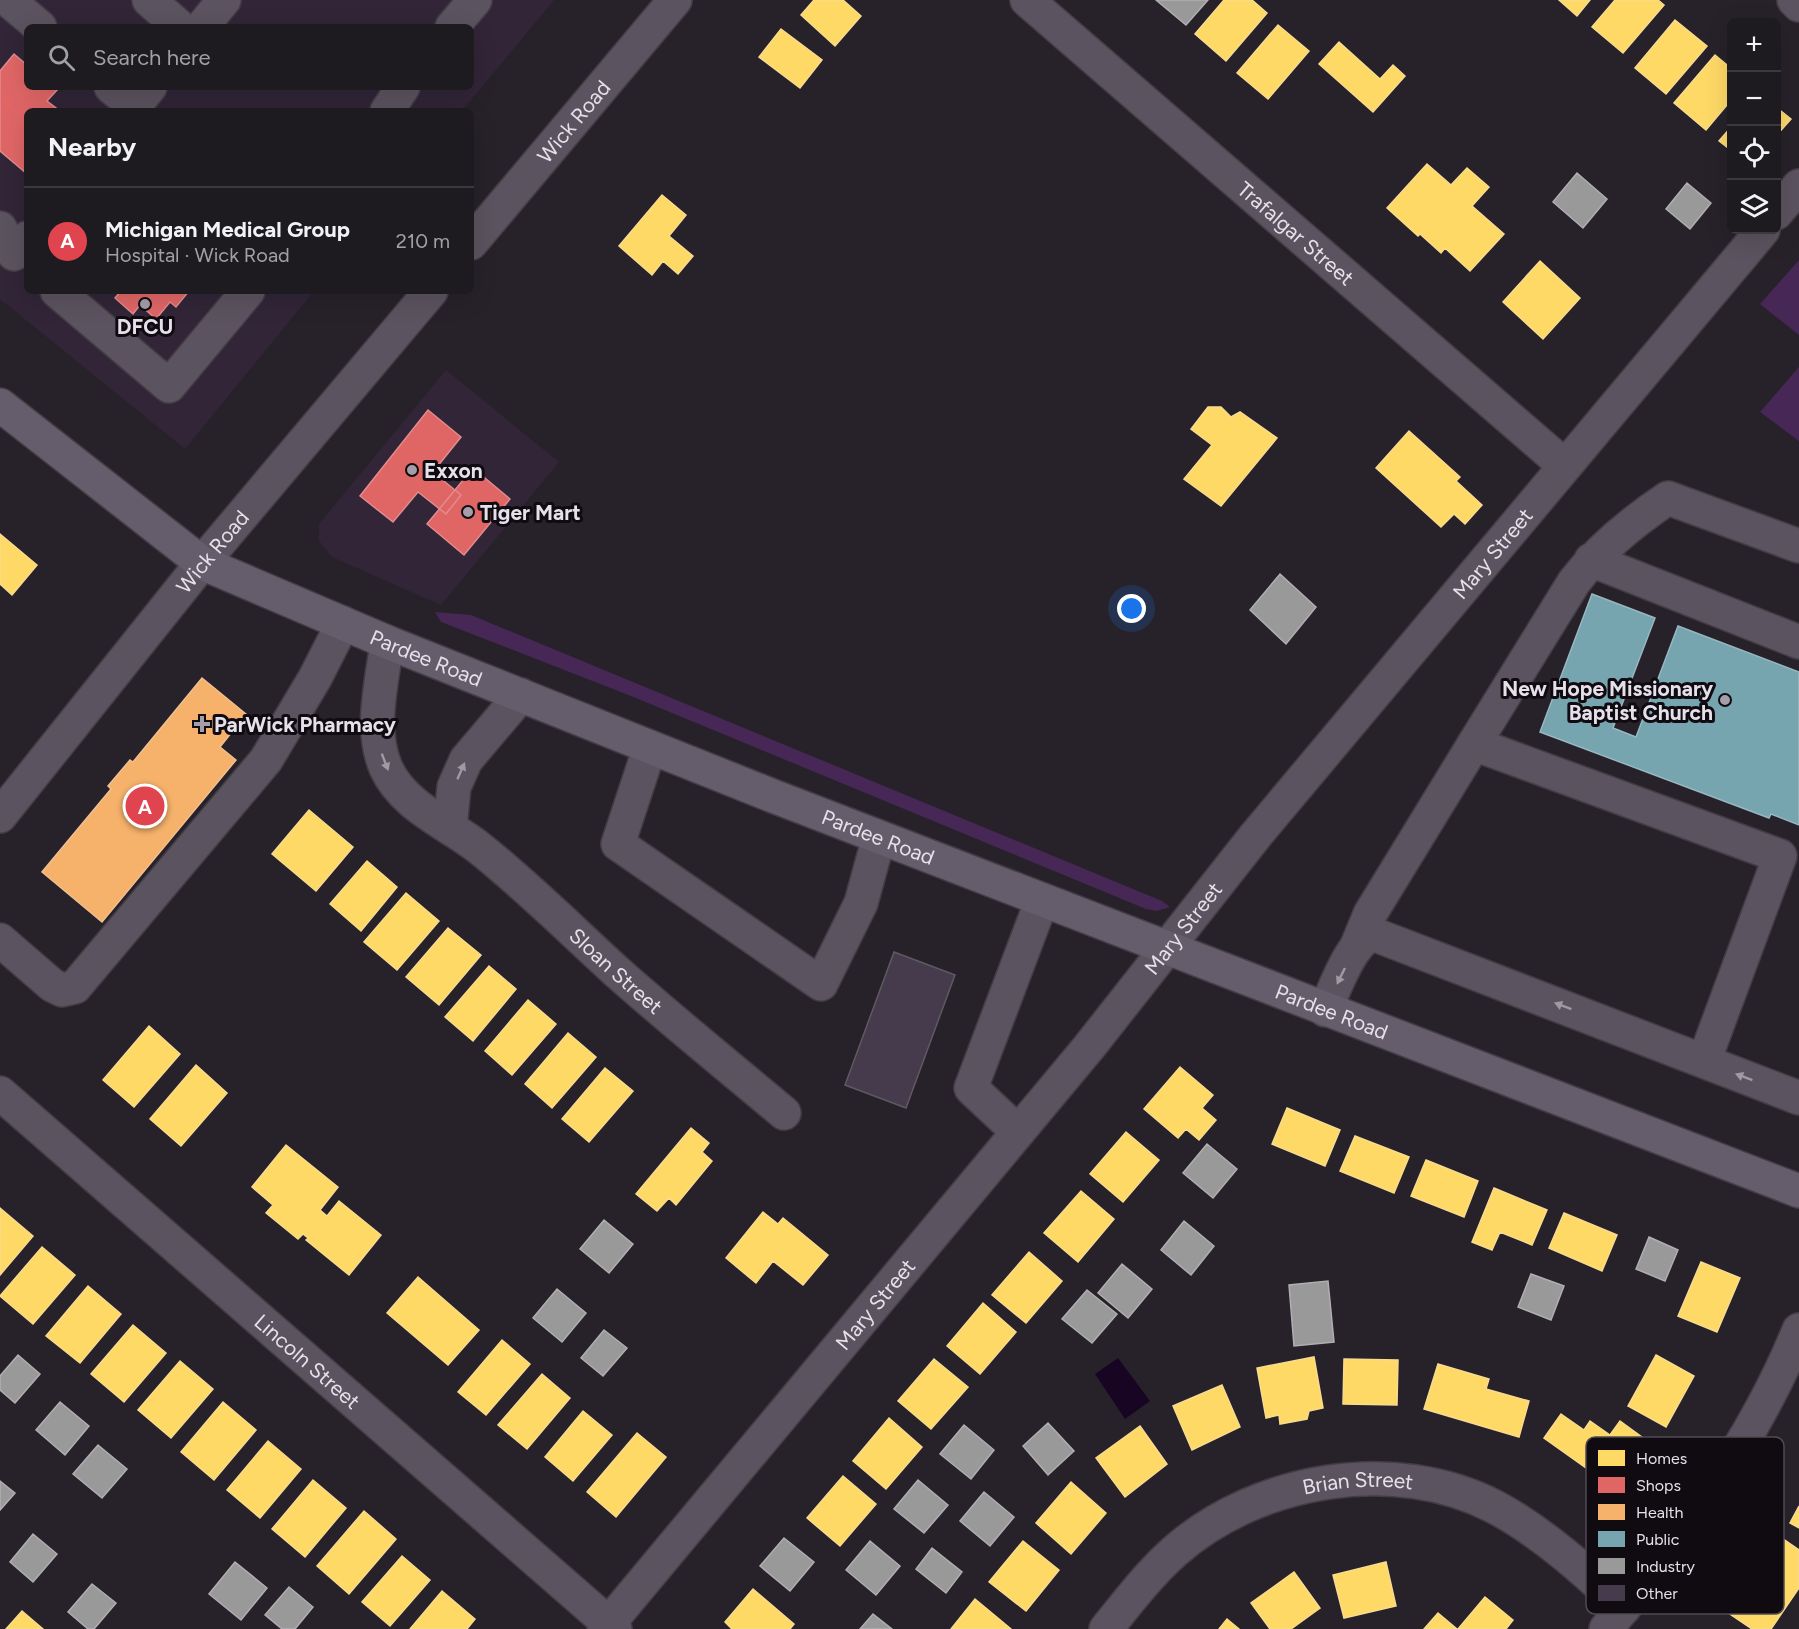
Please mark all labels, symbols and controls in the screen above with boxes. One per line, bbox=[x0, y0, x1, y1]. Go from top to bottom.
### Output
map controls bbox=[1727, 18, 1781, 234]
button: + bbox=[1727, 18, 1781, 72]
search box bbox=[24, 24, 474, 90]
icon: search bbox=[45, 41, 78, 74]
text: Search here bbox=[93, 44, 211, 71]
button: − bbox=[1727, 72, 1781, 126]
street label: Wick Road bbox=[531, 75, 615, 168]
button: locate bbox=[1727, 126, 1781, 180]
text: Nearby bbox=[48, 131, 136, 163]
street label: Trafalgar Street bbox=[1233, 176, 1359, 290]
button: layers bbox=[1727, 180, 1781, 234]
text: Michigan Medical Group bbox=[105, 216, 350, 243]
text: A bbox=[60, 229, 75, 253]
text: 210 m bbox=[396, 229, 450, 253]
text: Hospital · Wick Road bbox=[105, 243, 290, 267]
marker: DFCU bbox=[138, 297, 152, 311]
place label: DFCU bbox=[117, 314, 173, 339]
place label: Exxon bbox=[424, 458, 483, 483]
marker: Exxon bbox=[405, 463, 419, 477]
place label: Tiger Mart bbox=[480, 500, 581, 525]
street label: Mary Street bbox=[1447, 503, 1537, 604]
street label: Wick Road bbox=[170, 505, 254, 598]
marker: Tiger Mart bbox=[461, 505, 475, 519]
your location bbox=[1117, 594, 1146, 623]
street label: Pardee Road bbox=[367, 624, 486, 691]
place label: New Hope Missionary Baptist Church bbox=[1502, 676, 1714, 725]
marker: New Hope Missionary Baptist Church bbox=[1718, 693, 1732, 707]
place label: ParWick Pharmacy bbox=[214, 712, 397, 737]
marker: ParWick Pharmacy bbox=[195, 717, 209, 731]
one-way arrow bbox=[381, 753, 390, 771]
one-way arrow bbox=[456, 761, 466, 779]
pin: A bbox=[126, 784, 164, 828]
street label: Pardee Road bbox=[818, 804, 938, 869]
street label: Mary Street bbox=[1139, 877, 1227, 979]
street label: Sloan Street bbox=[565, 922, 668, 1019]
one-way arrow bbox=[1336, 968, 1345, 985]
street label: Pardee Road bbox=[1272, 978, 1392, 1044]
one-way arrow bbox=[1553, 1001, 1571, 1011]
one-way arrow bbox=[1735, 1072, 1753, 1082]
street label: Mary Street bbox=[830, 1253, 920, 1355]
street label: Lincoln Street bbox=[250, 1308, 365, 1414]
legend bbox=[1586, 1437, 1784, 1614]
text: Homes bbox=[1636, 1449, 1687, 1468]
street label: Brian Street bbox=[1300, 1466, 1415, 1499]
text: Shops bbox=[1636, 1476, 1681, 1495]
text: Health bbox=[1636, 1503, 1683, 1522]
text: Public bbox=[1636, 1530, 1680, 1549]
text: Industry bbox=[1636, 1557, 1695, 1576]
text: Other bbox=[1636, 1584, 1678, 1603]

